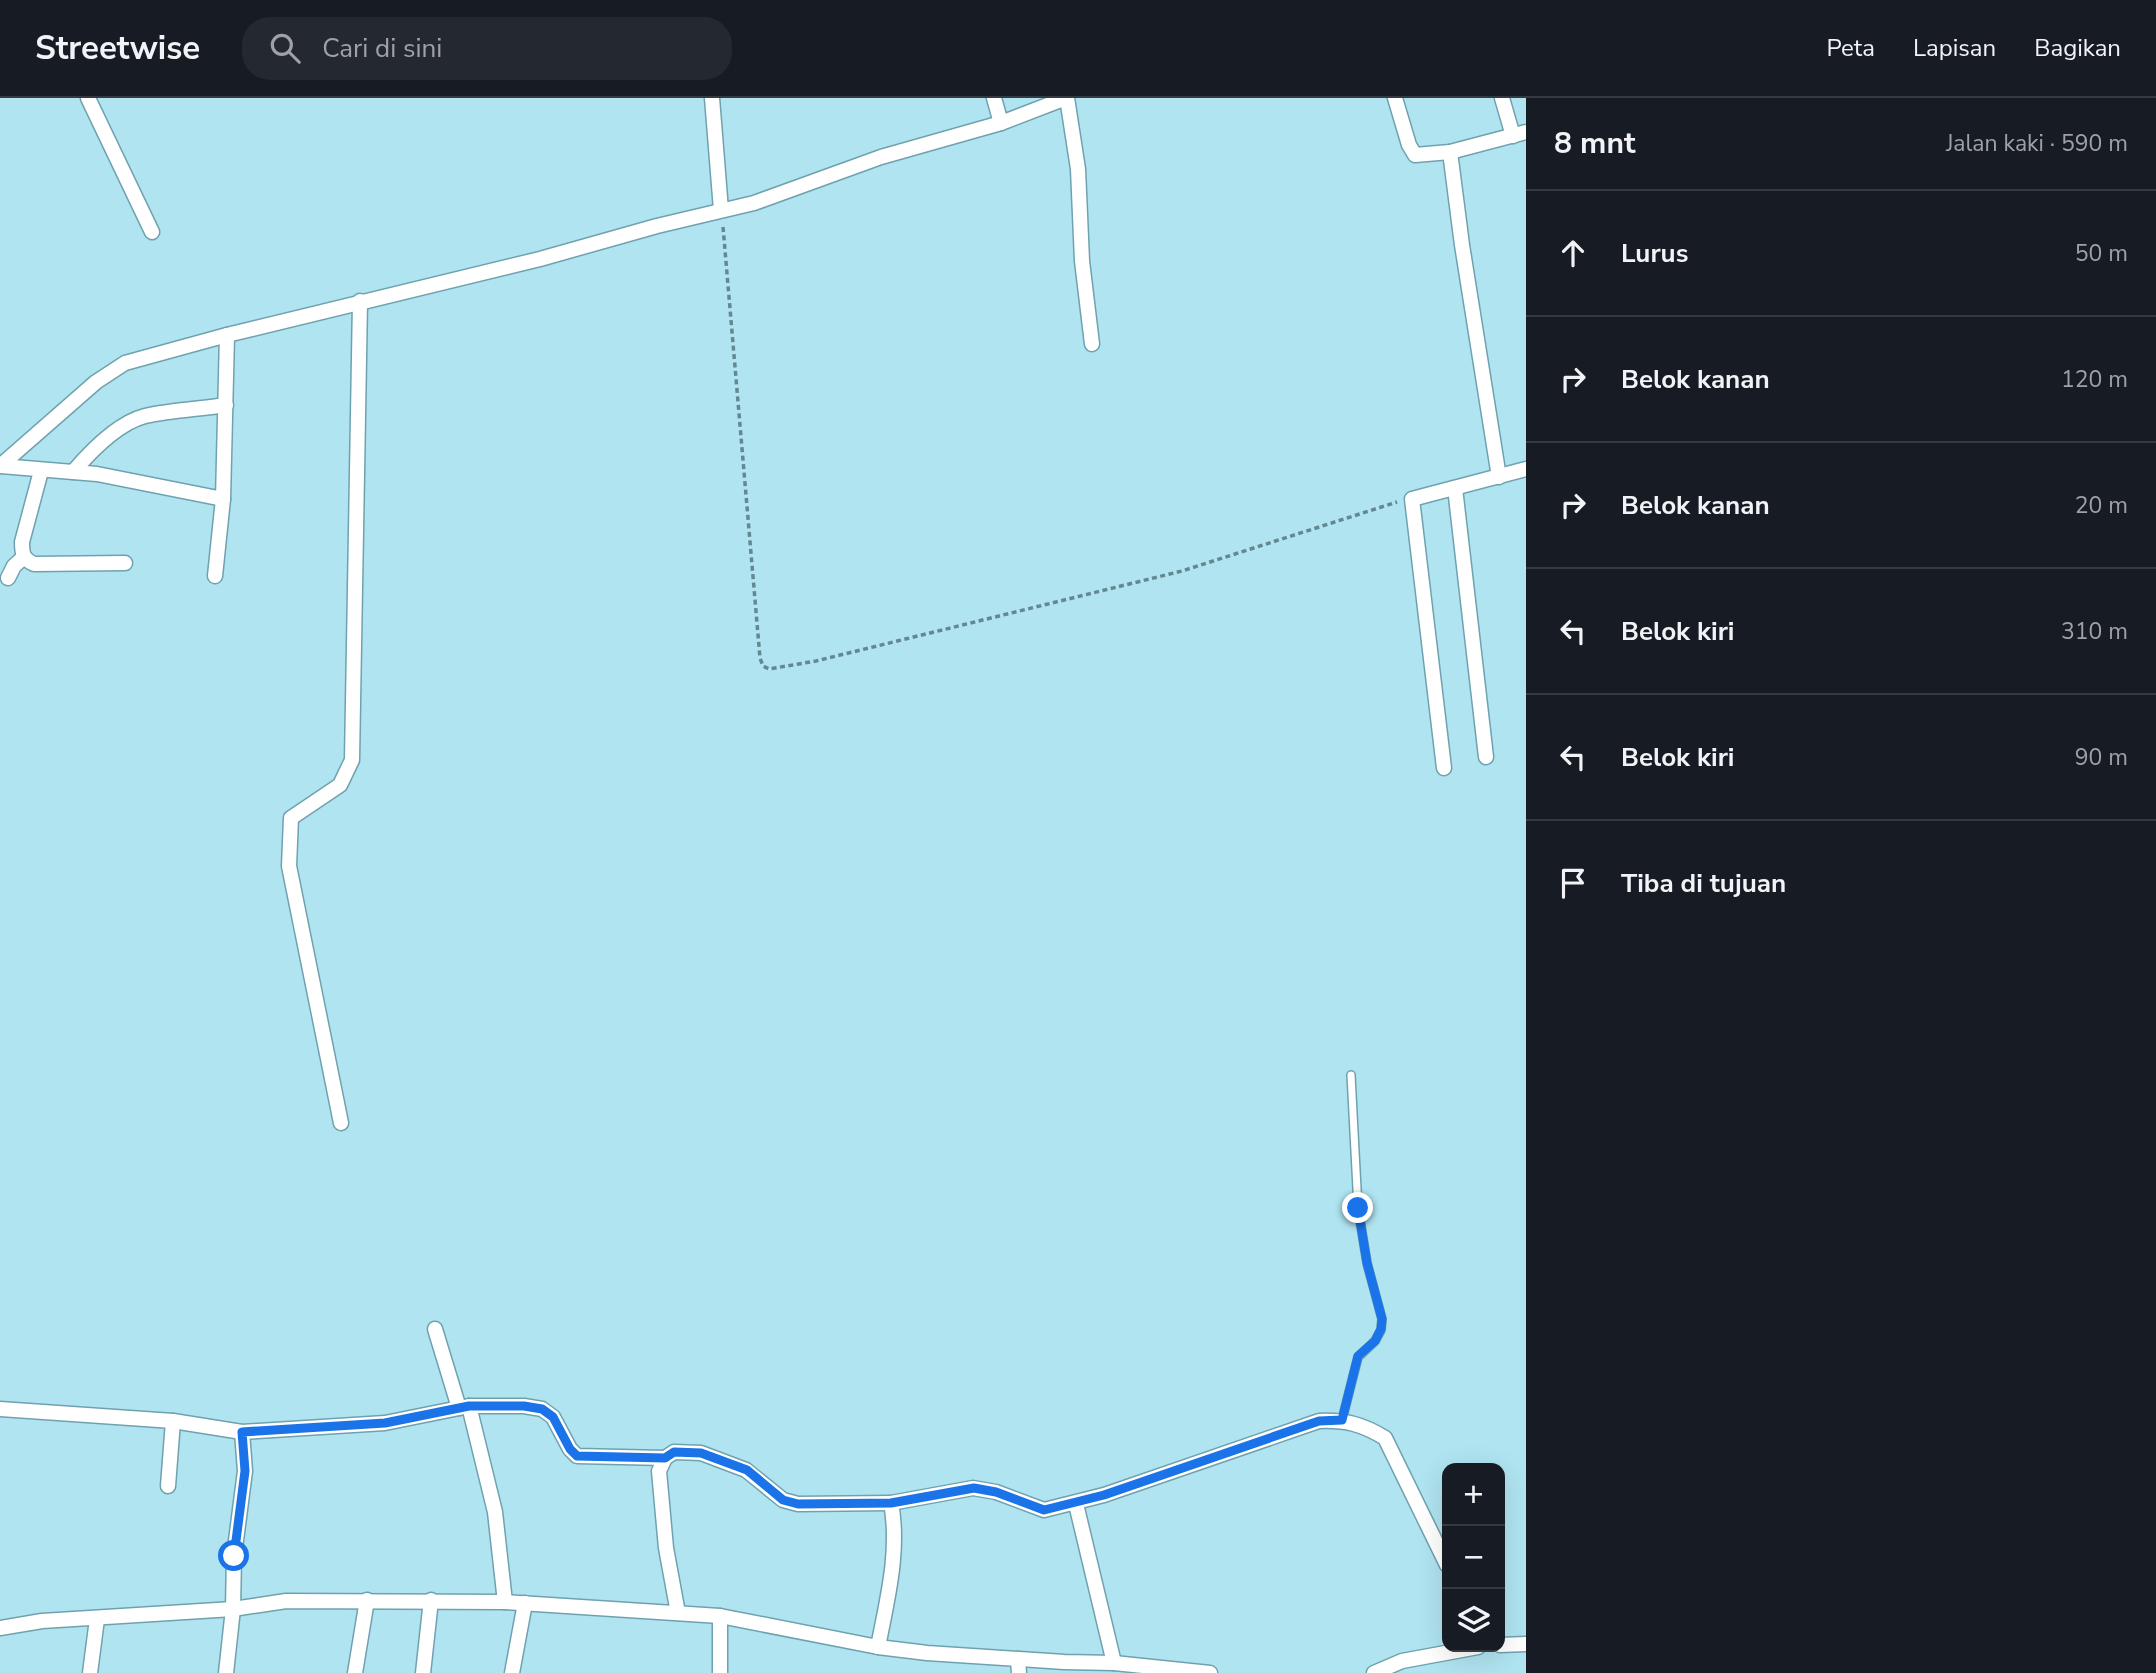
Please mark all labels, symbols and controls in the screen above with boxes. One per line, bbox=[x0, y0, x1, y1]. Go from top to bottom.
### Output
search box bbox=[242, 17, 732, 80]
text: Streetwise bbox=[35, 26, 200, 71]
icon: search bbox=[266, 29, 304, 67]
text: Cari di sini bbox=[322, 31, 442, 66]
text: Peta bbox=[1826, 32, 1875, 64]
text: Lapisan bbox=[1913, 32, 1996, 64]
text: Bagikan bbox=[2034, 32, 2121, 64]
text: 8 mnt bbox=[1554, 123, 1635, 164]
text: Jalan kaki · 590 m bbox=[1946, 128, 2128, 159]
icon: ahead bbox=[1554, 234, 1592, 272]
text: Lurus bbox=[1621, 236, 1688, 271]
text: 50 m bbox=[2075, 238, 2128, 269]
icon: right bbox=[1554, 360, 1592, 398]
text: Belok kanan bbox=[1621, 362, 1770, 397]
text: 120 m bbox=[2061, 364, 2128, 395]
icon: right bbox=[1554, 486, 1592, 524]
text: Belok kanan bbox=[1621, 488, 1770, 523]
text: 20 m bbox=[2075, 490, 2128, 521]
icon: left bbox=[1554, 612, 1592, 650]
text: Belok kiri bbox=[1621, 614, 1734, 649]
text: 310 m bbox=[2061, 616, 2128, 647]
icon: left bbox=[1554, 738, 1592, 776]
text: Belok kiri bbox=[1621, 740, 1734, 775]
text: 90 m bbox=[2075, 742, 2128, 773]
icon: arrive bbox=[1554, 864, 1592, 902]
text: Tiba di tujuan bbox=[1621, 866, 1786, 901]
route end bbox=[1342, 1192, 1373, 1223]
map controls bbox=[1442, 1463, 1505, 1652]
button: + bbox=[1442, 1463, 1505, 1526]
button: − bbox=[1442, 1526, 1505, 1589]
route start bbox=[218, 1540, 249, 1571]
button: layers bbox=[1442, 1589, 1505, 1652]

